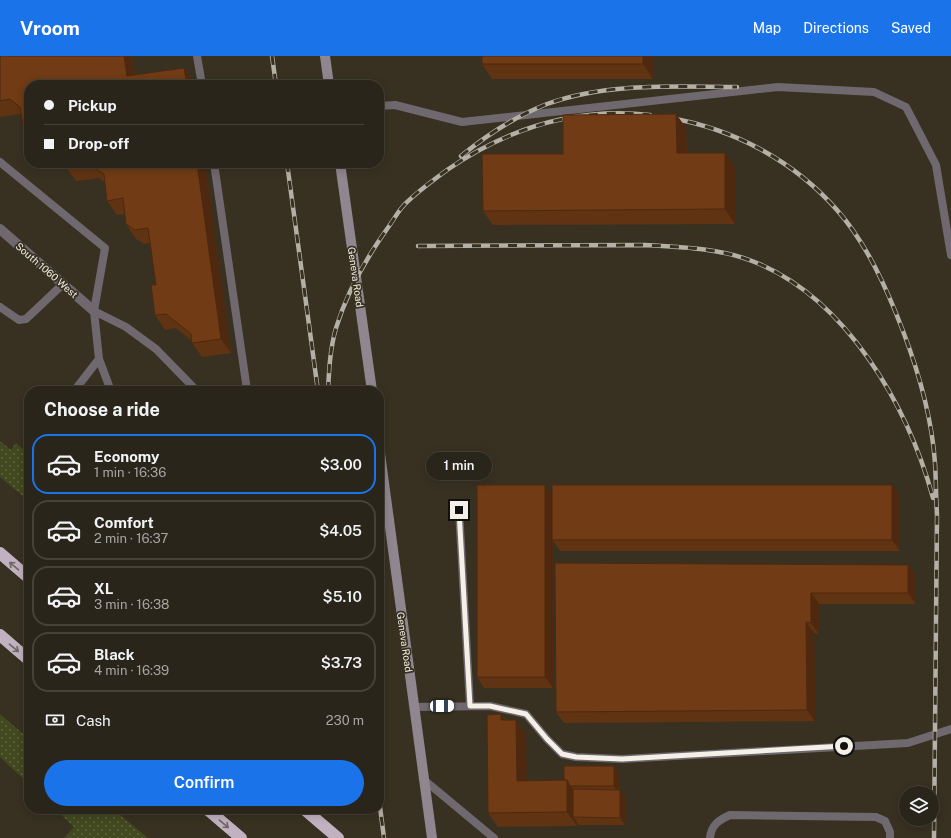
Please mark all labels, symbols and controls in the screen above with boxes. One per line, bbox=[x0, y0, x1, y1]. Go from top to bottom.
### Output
text: Vroom bbox=[20, 17, 80, 39]
text: Map bbox=[753, 20, 781, 36]
text: Directions bbox=[803, 20, 869, 36]
text: Saved bbox=[891, 20, 931, 36]
text: Pickup bbox=[68, 97, 117, 114]
text: Drop-off bbox=[68, 135, 129, 152]
street label: South 1060 West bbox=[13, 240, 81, 300]
street label: Geneva Road bbox=[346, 246, 366, 308]
text: Choose a ride bbox=[44, 399, 160, 420]
icon: car bbox=[46, 446, 82, 482]
text: Economy bbox=[94, 448, 159, 465]
callout: 1 min bbox=[426, 452, 492, 480]
text: $3.00 bbox=[320, 456, 362, 473]
text: 1 min bbox=[444, 458, 474, 473]
text: 1 min · 16:36 bbox=[94, 465, 166, 480]
route end bbox=[450, 501, 468, 519]
icon: car bbox=[46, 512, 82, 548]
text: Comfort bbox=[94, 514, 154, 531]
text: $4.05 bbox=[319, 522, 362, 539]
text: 2 min · 16:37 bbox=[94, 531, 168, 546]
one-way arrow bbox=[9, 561, 20, 570]
icon: car bbox=[46, 578, 82, 614]
text: XL bbox=[94, 580, 113, 597]
text: $5.10 bbox=[323, 588, 362, 605]
text: 3 min · 16:38 bbox=[94, 597, 169, 612]
street label: Geneva Road bbox=[395, 611, 415, 673]
one-way arrow bbox=[9, 643, 20, 652]
icon: car bbox=[46, 644, 82, 680]
text: Black bbox=[94, 646, 134, 663]
text: $3.73 bbox=[321, 654, 362, 671]
text: 4 min · 16:39 bbox=[94, 663, 169, 678]
car bbox=[430, 700, 454, 712]
icon: cash bbox=[44, 709, 66, 731]
text: Cash bbox=[76, 712, 111, 729]
text: 230 m bbox=[326, 713, 364, 728]
route start bbox=[835, 737, 853, 755]
button: Confirm bbox=[44, 760, 364, 806]
map controls bbox=[899, 786, 939, 826]
button: layers bbox=[899, 786, 939, 826]
one-way arrow bbox=[219, 819, 229, 828]

